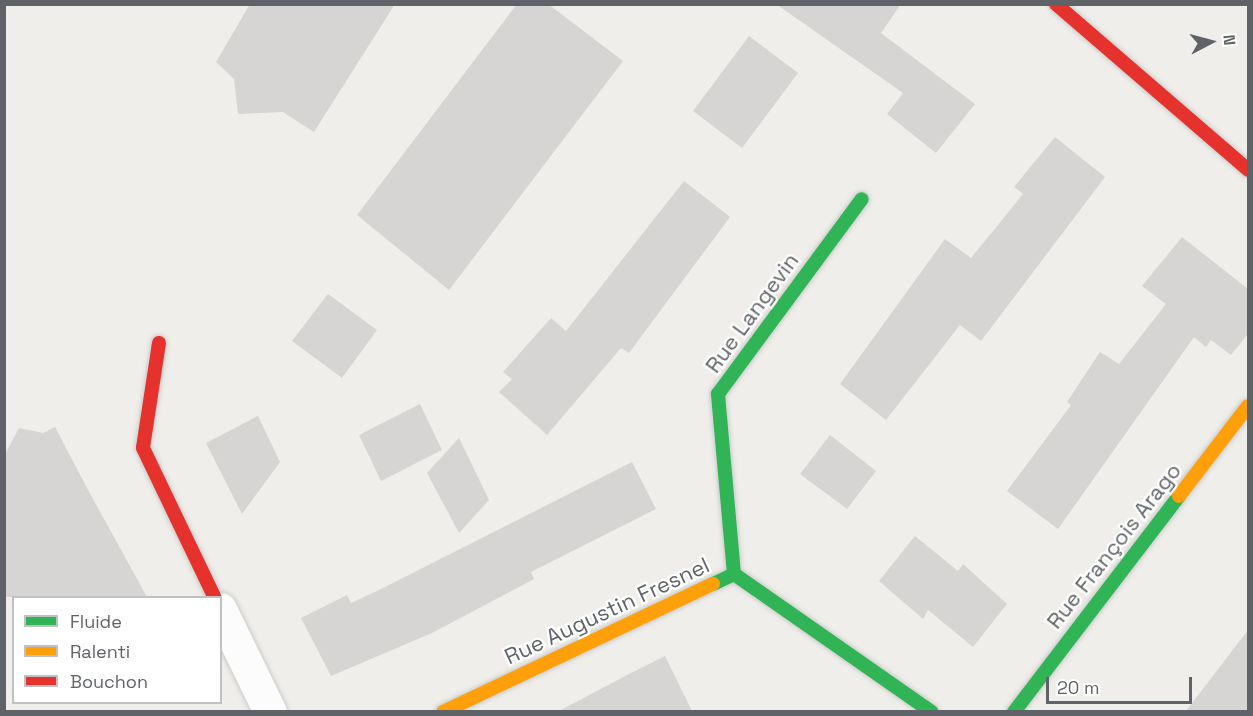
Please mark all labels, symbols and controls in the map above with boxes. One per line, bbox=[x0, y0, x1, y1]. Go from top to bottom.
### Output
north arrow bbox=[1181, 12, 1241, 72]
text: N bbox=[1218, 34, 1240, 46]
street label: Rue Langevin bbox=[700, 248, 804, 378]
street label: Rue François Arago bbox=[1041, 458, 1187, 634]
street label: Rue Augustin Fresnel bbox=[500, 552, 714, 670]
legend bbox=[12, 596, 222, 704]
text: Fluide bbox=[70, 610, 122, 633]
text: Ralenti bbox=[70, 640, 130, 663]
scale bar bbox=[1049, 665, 1194, 703]
text: Bouchon bbox=[70, 670, 148, 693]
text: 20 m bbox=[1057, 676, 1100, 699]

